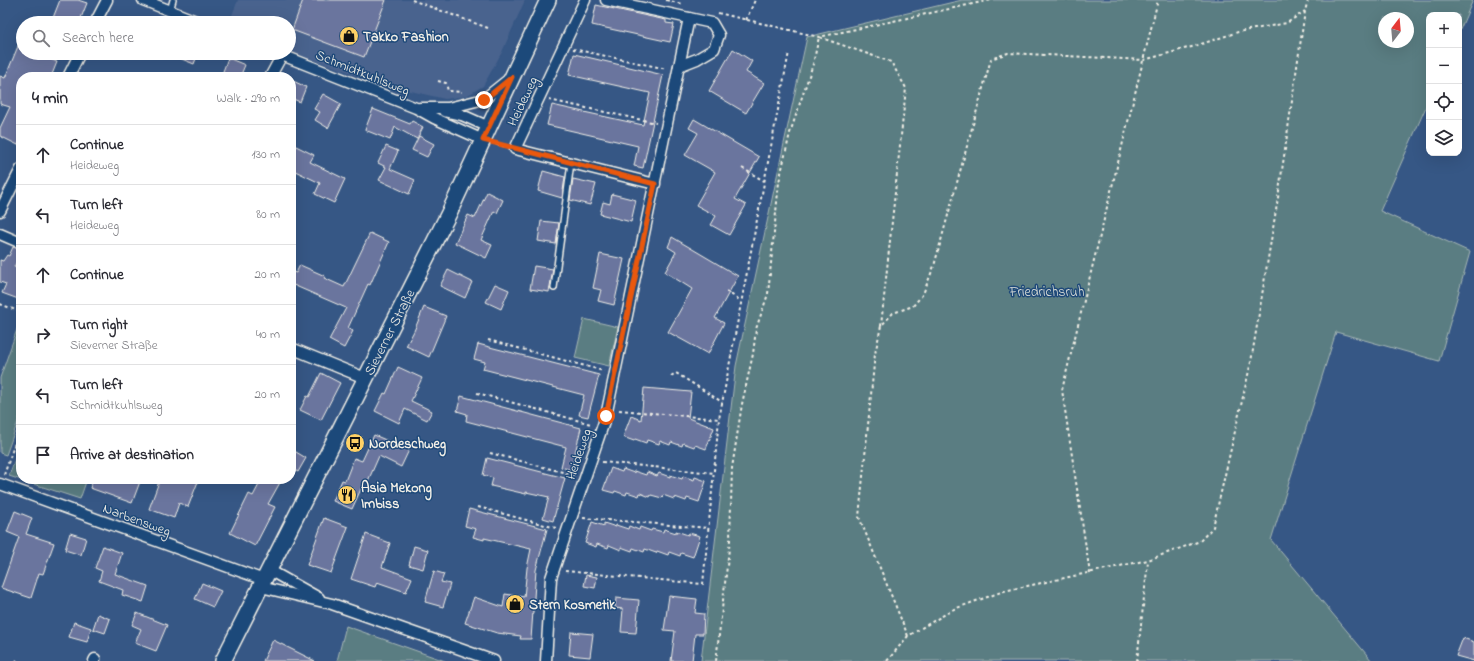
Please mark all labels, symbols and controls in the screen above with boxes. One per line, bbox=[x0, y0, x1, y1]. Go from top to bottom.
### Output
north arrow bbox=[1378, 12, 1414, 48]
map controls bbox=[1426, 12, 1462, 156]
button: + bbox=[1426, 12, 1462, 48]
search box bbox=[16, 16, 296, 60]
shop icon: Takko Fashion bbox=[338, 25, 360, 47]
icon: search bbox=[30, 27, 52, 49]
text: Search here bbox=[62, 27, 134, 49]
place label: Takko Fashion bbox=[363, 27, 449, 48]
street label: Schmidtkuhlsweg bbox=[312, 45, 413, 103]
button: − bbox=[1426, 48, 1462, 84]
street label: Heideweg bbox=[503, 73, 545, 130]
button: locate bbox=[1426, 84, 1462, 120]
text: 4 min bbox=[32, 86, 68, 111]
text: Walk · 290 m bbox=[216, 89, 280, 108]
route end bbox=[475, 91, 493, 109]
button: layers bbox=[1426, 120, 1462, 156]
text: Continue bbox=[70, 134, 124, 156]
icon: ahead bbox=[32, 144, 54, 166]
text: 130 m bbox=[252, 145, 280, 164]
text: Heideweg bbox=[70, 156, 119, 175]
text: Turn left bbox=[70, 194, 123, 216]
icon: left bbox=[32, 204, 54, 226]
text: 80 m bbox=[256, 205, 280, 224]
text: Heideweg bbox=[70, 216, 119, 235]
icon: ahead bbox=[32, 264, 54, 286]
text: Continue bbox=[70, 264, 124, 286]
text: 20 m bbox=[255, 265, 280, 284]
park label: Friedrichsruh bbox=[1009, 282, 1084, 303]
street label: Sieverner Straße bbox=[360, 285, 421, 380]
text: Turn right bbox=[70, 314, 128, 336]
icon: right bbox=[32, 324, 54, 346]
text: 40 m bbox=[256, 325, 280, 344]
text: Sieverner Straße bbox=[70, 336, 158, 355]
text: Turn left bbox=[70, 374, 123, 396]
icon: left bbox=[32, 384, 54, 406]
text: 20 m bbox=[255, 385, 280, 404]
text: Schmidtkuhlsweg bbox=[70, 396, 163, 415]
route start bbox=[597, 407, 615, 425]
street label: Heideweg bbox=[561, 426, 599, 483]
bus stop icon: Nordeschweg bbox=[344, 432, 366, 454]
place label: Nordeschweg bbox=[369, 434, 447, 457]
icon: arrive bbox=[32, 444, 54, 466]
text: Arrive at destination bbox=[70, 444, 194, 466]
place label: Asia Mekong Imbiss bbox=[361, 478, 432, 515]
restaurant icon: Asia Mekong Imbiss bbox=[336, 484, 358, 506]
street label: Narbensweg bbox=[99, 498, 173, 543]
shop icon: Stern Kosmetik bbox=[504, 593, 526, 615]
place label: Stern Kosmetik bbox=[529, 595, 616, 616]

